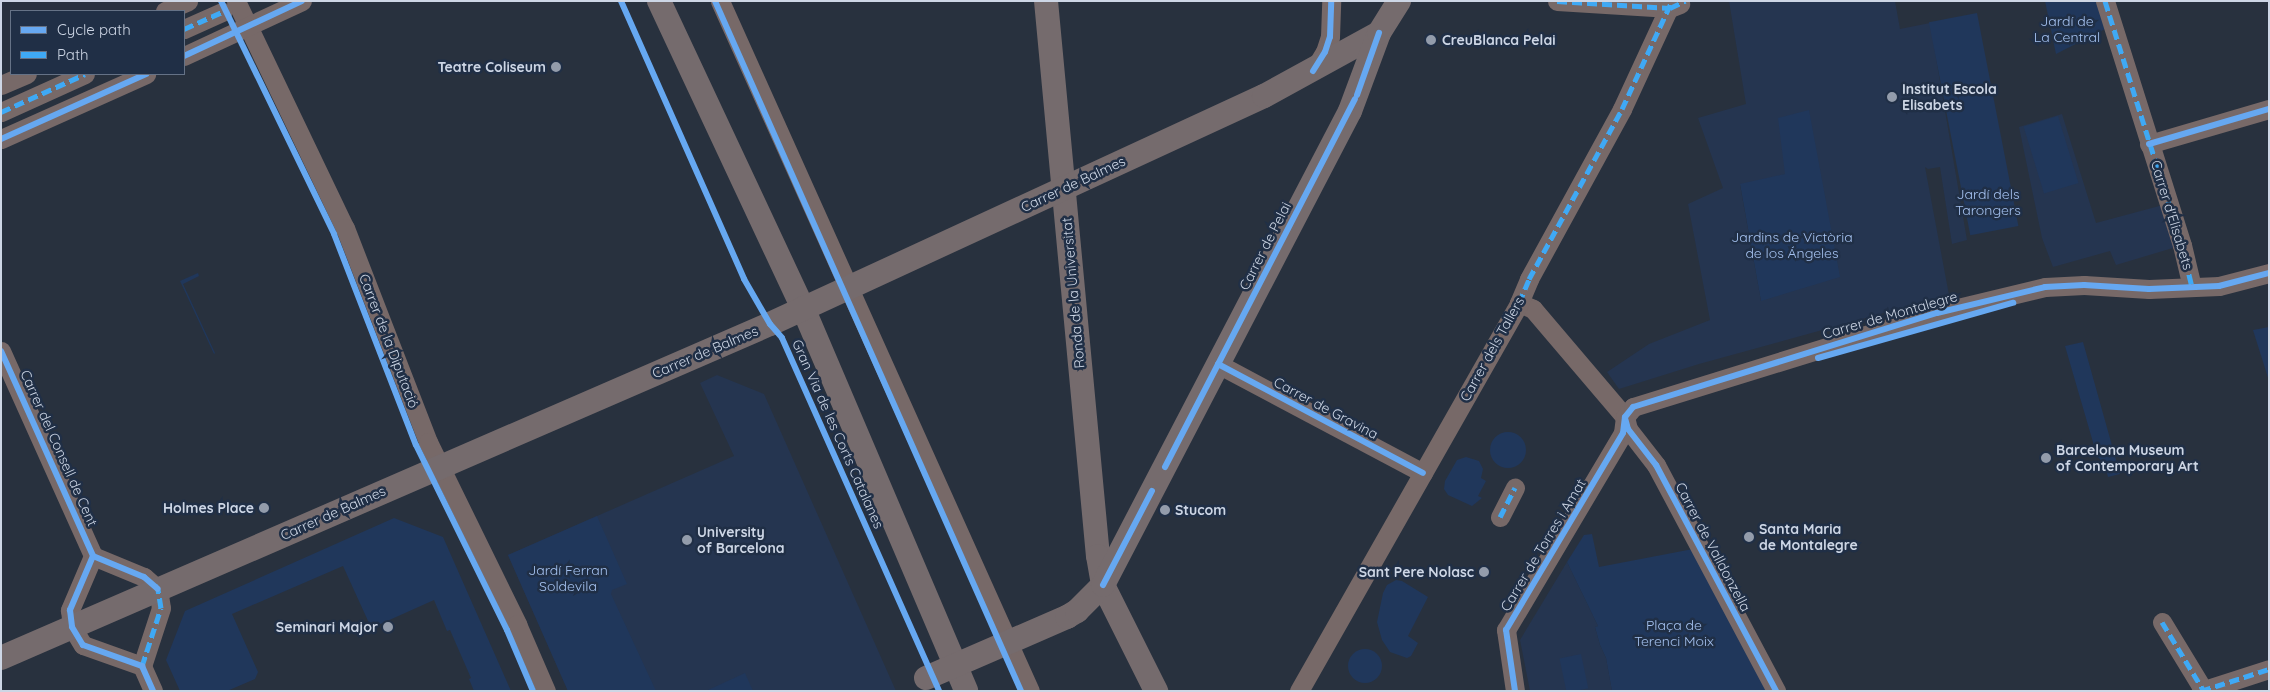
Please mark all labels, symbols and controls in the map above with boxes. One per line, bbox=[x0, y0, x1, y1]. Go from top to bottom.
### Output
legend bbox=[10, 10, 185, 75]
park label: Jardí de La Central bbox=[2034, 13, 2100, 46]
text: Cycle path bbox=[57, 20, 131, 39]
place label: CreuBlanca Pelai bbox=[1442, 32, 1555, 48]
marker: CreuBlanca Pelai bbox=[1424, 33, 1438, 47]
text: Path bbox=[57, 45, 89, 64]
place label: Teatre Coliseum bbox=[437, 59, 546, 75]
marker: Teatre Coliseum bbox=[550, 61, 562, 73]
place label: Institut Escola Elisabets bbox=[1902, 81, 1997, 114]
marker: Institut Escola Elisabets bbox=[1886, 91, 1898, 103]
street label: Carrer de Balmes bbox=[1018, 152, 1128, 216]
street label: Carrer d'Elisabets bbox=[2147, 158, 2197, 272]
park label: Jardí dels Tarongers bbox=[1955, 186, 2021, 218]
street label: Carrer de Pelai bbox=[1236, 199, 1294, 293]
street label: Ronda de la Universitat bbox=[1058, 217, 1088, 369]
park label: Jardins de Victòria de los Ángeles bbox=[1731, 229, 1853, 262]
street label: Carrer de la Diputació bbox=[356, 272, 422, 410]
street label: Carrer de Montalegre bbox=[1821, 288, 1959, 342]
street label: Carrer dels Tallers bbox=[1456, 294, 1528, 404]
street label: Carrer de Balmes bbox=[649, 322, 761, 382]
street label: Gran Via de les Corts Catalanes bbox=[789, 337, 887, 531]
street label: Carrer del Consell de Cent bbox=[17, 367, 101, 529]
street label: Carrer de Gravina bbox=[1271, 373, 1381, 443]
place label: Barcelona Museum of Contemporary Art bbox=[2056, 442, 2199, 474]
marker: Barcelona Museum of Contemporary Art bbox=[2040, 452, 2052, 464]
street label: Carrer de Torres i Amat bbox=[1497, 476, 1589, 614]
street label: Carrer de Valldonzella bbox=[1672, 480, 1754, 614]
street label: Carrer de Balmes bbox=[278, 482, 388, 544]
place label: Holmes Place bbox=[163, 500, 254, 516]
marker: Holmes Place bbox=[258, 502, 270, 514]
place label: Stucom bbox=[1175, 502, 1226, 518]
marker: Stucom bbox=[1159, 504, 1171, 516]
place label: Santa Maria de Montalegre bbox=[1759, 521, 1858, 554]
place label: University of Barcelona bbox=[697, 524, 785, 556]
marker: Santa Maria de Montalegre bbox=[1743, 531, 1755, 543]
marker: University of Barcelona bbox=[681, 534, 693, 546]
park label: Jardí Ferran Soldevila bbox=[528, 562, 608, 594]
place label: Sant Pere Nolasc bbox=[1359, 564, 1474, 580]
marker: Sant Pere Nolasc bbox=[1478, 566, 1490, 578]
park label: Plaça de Terenci Moix bbox=[1634, 617, 1714, 650]
place label: Seminari Major bbox=[276, 619, 378, 635]
marker: Seminari Major bbox=[382, 621, 394, 633]

